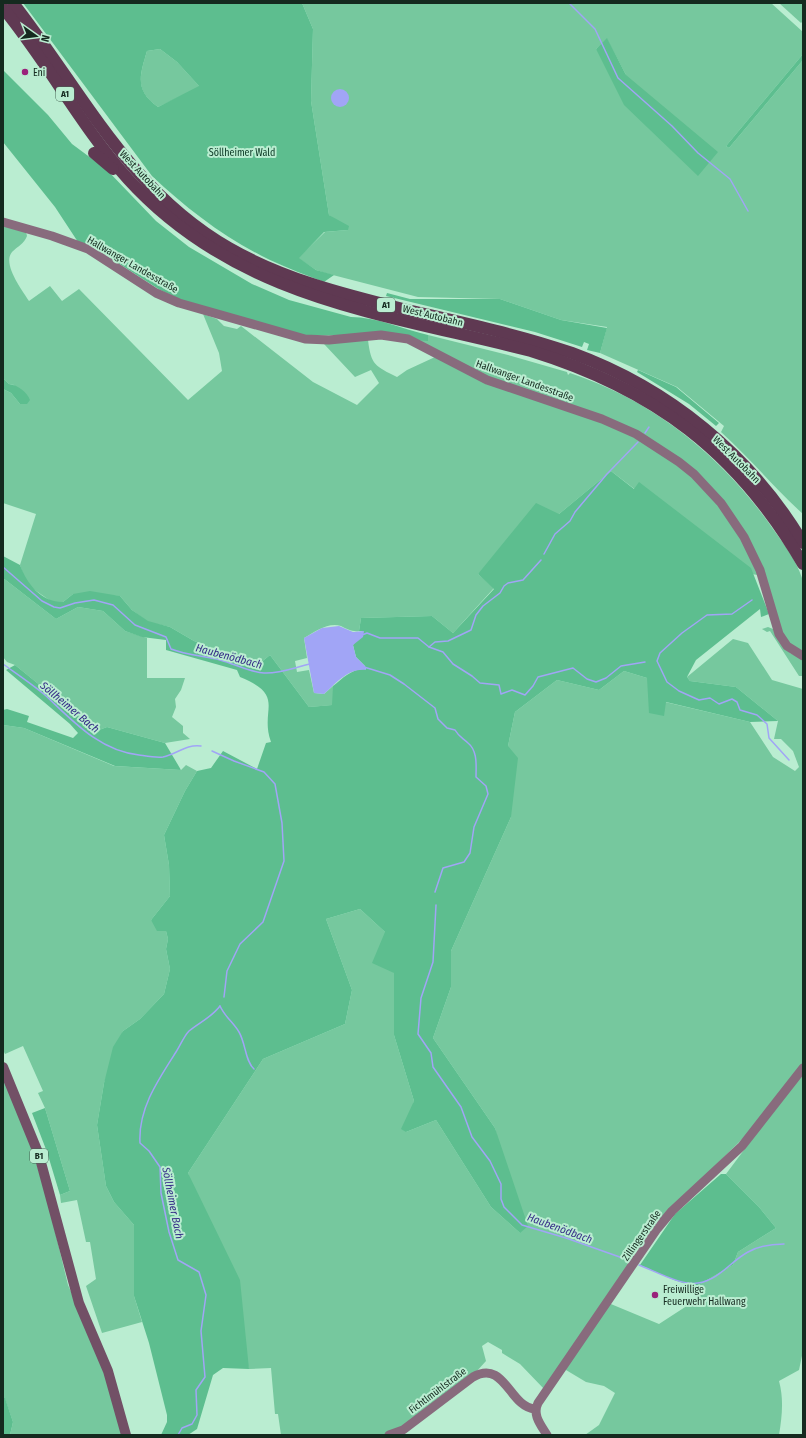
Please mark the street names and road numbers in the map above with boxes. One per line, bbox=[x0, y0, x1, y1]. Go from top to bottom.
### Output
road number: A1 bbox=[56, 87, 74, 101]
street label: West Autobahn bbox=[117, 148, 168, 201]
street label: Hallwanger Landesstraße bbox=[85, 234, 180, 296]
road number: A1 bbox=[377, 298, 395, 312]
street label: West Autobahn bbox=[401, 303, 464, 329]
street label: Hallwanger Landesstraße bbox=[474, 358, 575, 404]
street label: West Autobahn bbox=[710, 434, 762, 486]
road number: B1 bbox=[30, 1149, 48, 1163]
street label: Zillingerstraße bbox=[620, 1208, 664, 1263]
street label: Fichtlmühlstraße bbox=[407, 1365, 469, 1416]

